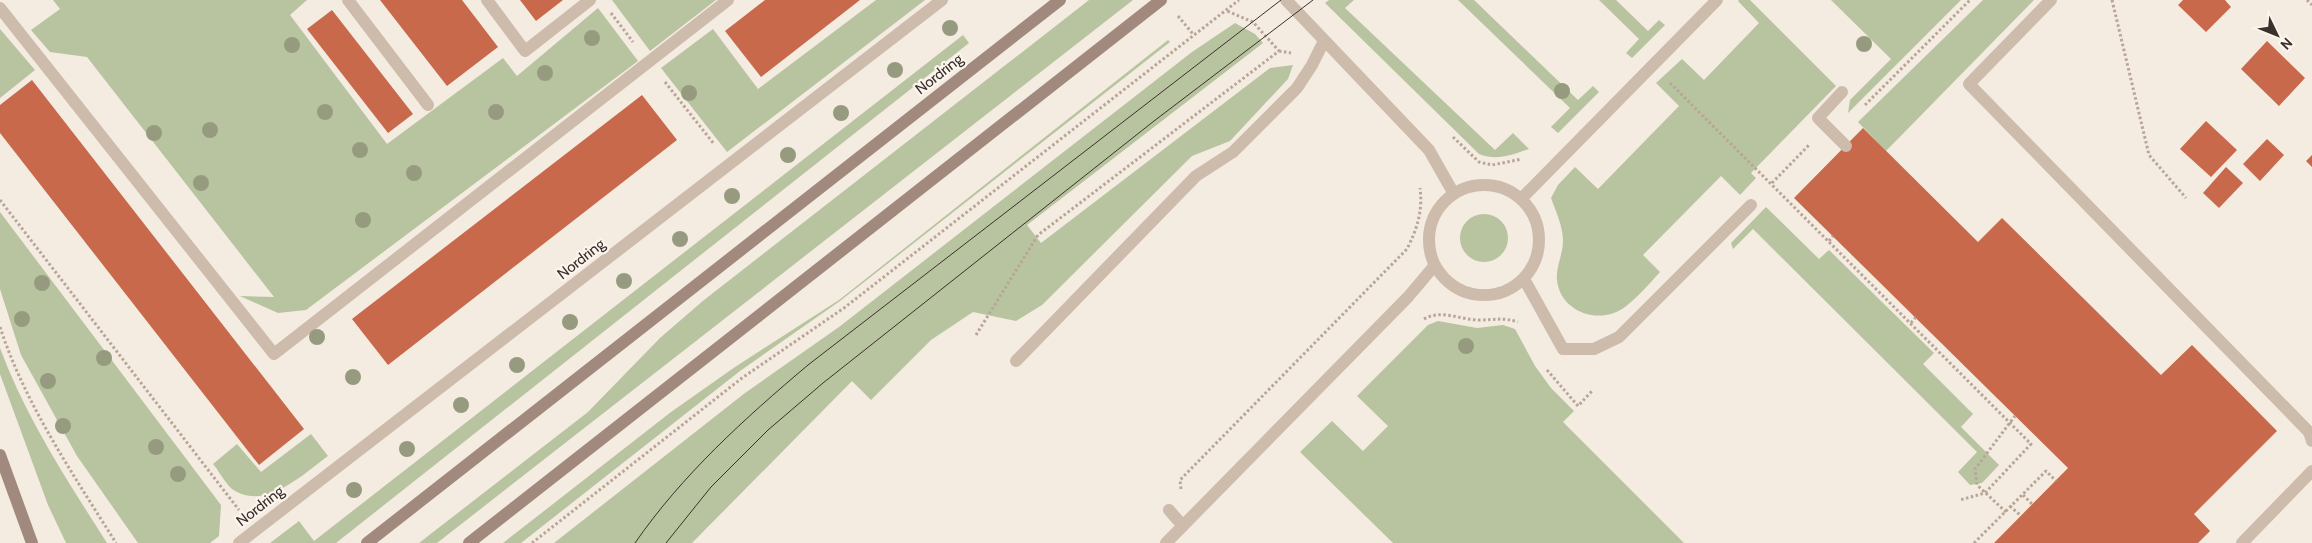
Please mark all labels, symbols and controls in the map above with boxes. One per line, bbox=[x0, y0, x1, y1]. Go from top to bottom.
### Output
north arrow bbox=[2252, 10, 2302, 60]
text: N bbox=[2277, 34, 2296, 54]
street label: Nordring bbox=[912, 50, 967, 98]
street label: Nordring bbox=[554, 235, 609, 283]
street label: Nordring bbox=[233, 482, 288, 530]

